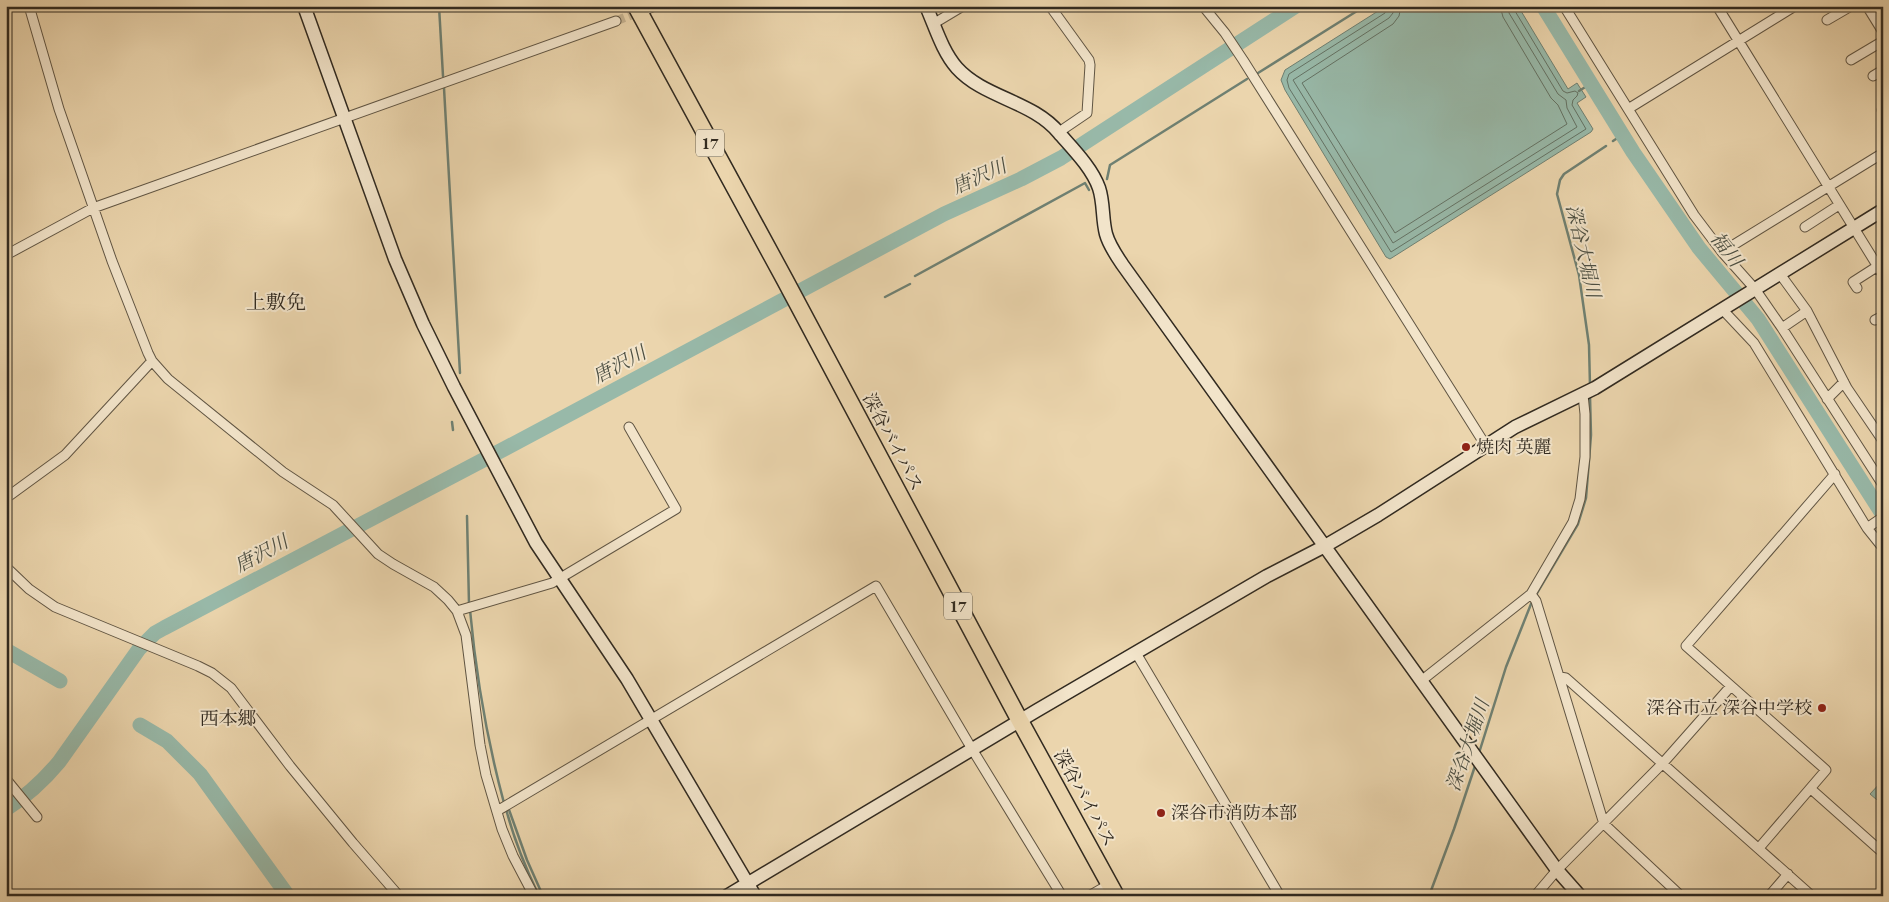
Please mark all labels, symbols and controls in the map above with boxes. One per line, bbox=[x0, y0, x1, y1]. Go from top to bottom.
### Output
road number: 17 bbox=[696, 130, 724, 156]
water label: 唐沢川 bbox=[948, 153, 1012, 199]
water label: 深谷大堀川 bbox=[1561, 202, 1607, 302]
water label: 福川 bbox=[1705, 227, 1749, 274]
district label: 上敷免 bbox=[246, 289, 306, 315]
water label: 唐沢川 bbox=[588, 339, 652, 389]
street label: 深谷バイパス bbox=[858, 389, 929, 495]
place label: 焼肉 英麗 bbox=[1476, 435, 1552, 458]
marker: 焼肉 英麗 bbox=[1460, 441, 1472, 453]
water label: 唐沢川 bbox=[230, 528, 294, 578]
road number: 17 bbox=[944, 592, 972, 620]
water label: 深谷大堀川 bbox=[1440, 694, 1495, 794]
place label: 深谷市立 深谷中学校 bbox=[1646, 696, 1812, 719]
marker: 深谷市立 深谷中学校 bbox=[1816, 702, 1828, 714]
district label: 西本郷 bbox=[199, 706, 257, 731]
street label: 深谷バイパス bbox=[1049, 745, 1122, 850]
place label: 深谷市消防本部 bbox=[1171, 801, 1297, 824]
marker: 深谷市消防本部 bbox=[1155, 807, 1167, 819]

